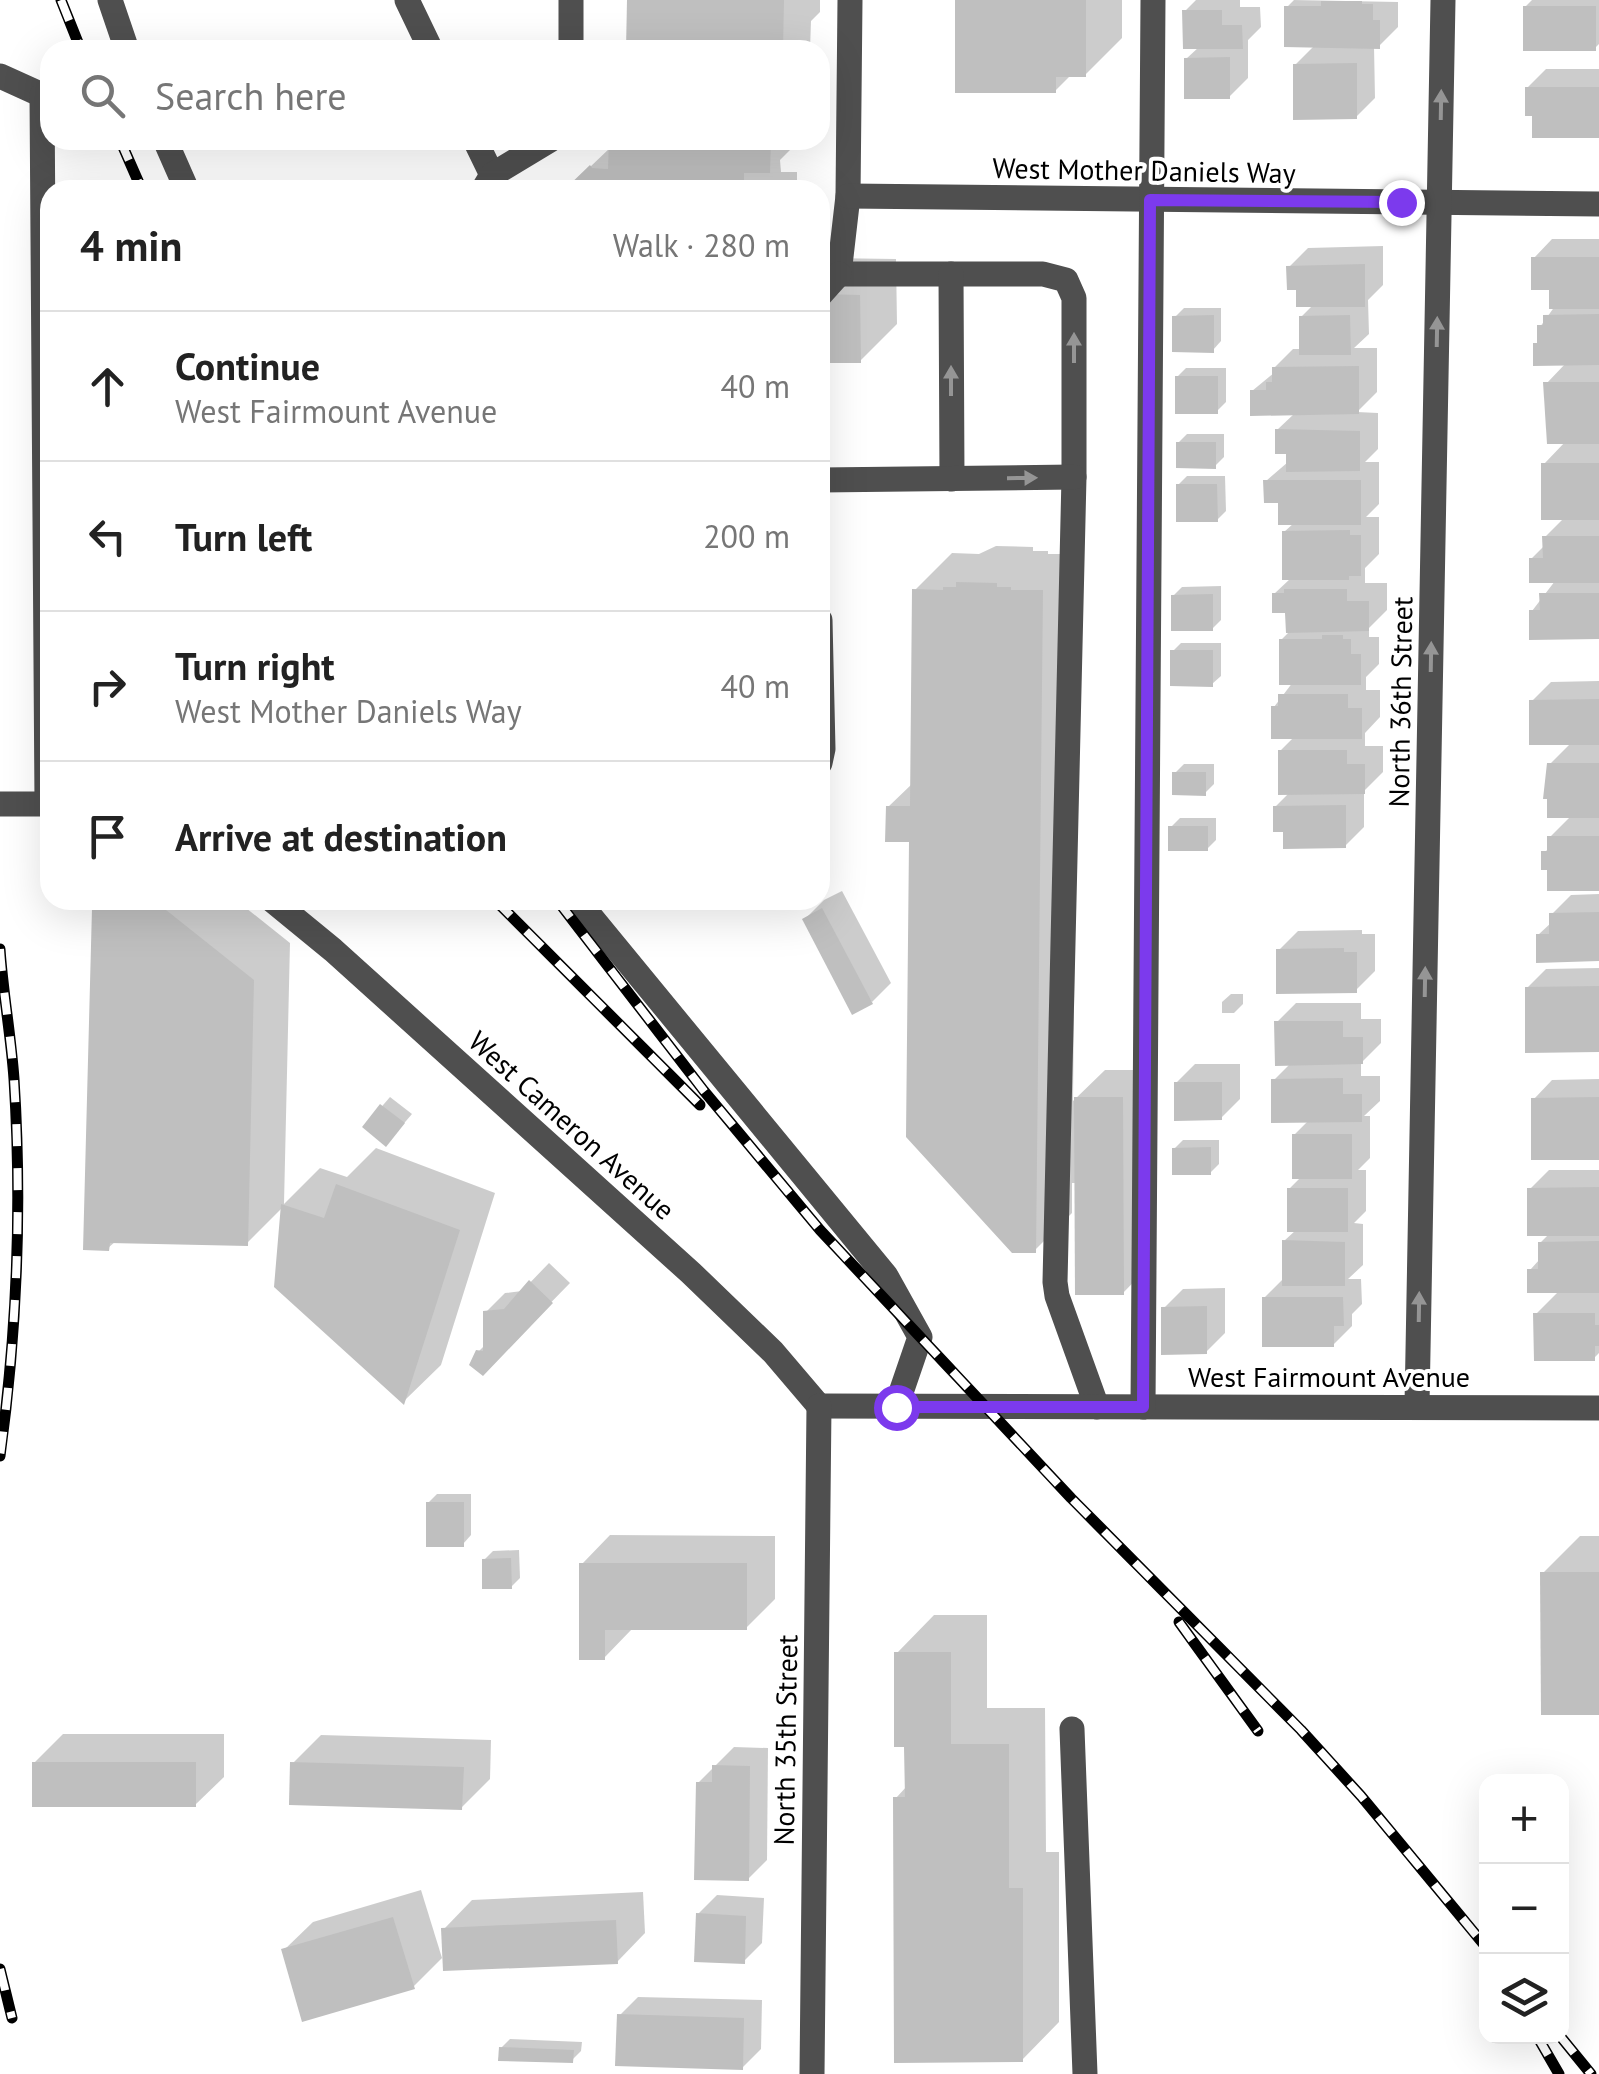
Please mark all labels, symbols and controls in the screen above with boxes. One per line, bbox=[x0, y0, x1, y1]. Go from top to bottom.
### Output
search box bbox=[40, 40, 830, 150]
icon: search bbox=[75, 68, 130, 123]
text: Search here bbox=[155, 71, 347, 120]
one-way arrow bbox=[1433, 89, 1449, 121]
street label: West Mother Daniels Way bbox=[992, 149, 1296, 191]
route end bbox=[1379, 180, 1425, 226]
text: 4 min bbox=[80, 218, 182, 273]
text: Walk · 280 m bbox=[613, 224, 790, 266]
one-way arrow bbox=[1430, 316, 1446, 348]
one-way arrow bbox=[1066, 331, 1082, 363]
text: Continue bbox=[175, 341, 320, 390]
icon: ahead bbox=[80, 359, 135, 414]
text: 40 m bbox=[721, 365, 790, 407]
one-way arrow bbox=[943, 365, 959, 397]
text: West Fairmount Avenue bbox=[175, 390, 497, 432]
one-way arrow bbox=[1007, 470, 1039, 486]
icon: left bbox=[80, 509, 135, 564]
text: Turn left bbox=[175, 512, 312, 561]
text: 200 m bbox=[703, 515, 790, 557]
street label: North 36th Street bbox=[1380, 596, 1420, 808]
text: Turn right bbox=[175, 641, 335, 690]
one-way arrow bbox=[1424, 641, 1440, 673]
icon: right bbox=[80, 659, 135, 714]
text: 40 m bbox=[721, 665, 790, 707]
text: West Mother Daniels Way bbox=[175, 690, 522, 732]
icon: arrive bbox=[80, 809, 135, 864]
text: Arrive at destination bbox=[175, 812, 507, 861]
one-way arrow bbox=[1417, 966, 1433, 998]
street label: West Cameron Avenue bbox=[461, 1023, 683, 1227]
one-way arrow bbox=[1411, 1291, 1427, 1323]
street label: West Fairmount Avenue bbox=[1188, 1358, 1470, 1395]
route start bbox=[874, 1385, 920, 1431]
street label: North 35th Street bbox=[765, 1634, 805, 1846]
map controls bbox=[1479, 1774, 1569, 2044]
button: + bbox=[1479, 1774, 1569, 1864]
button: − bbox=[1479, 1864, 1569, 1954]
button: layers bbox=[1479, 1954, 1569, 2044]

